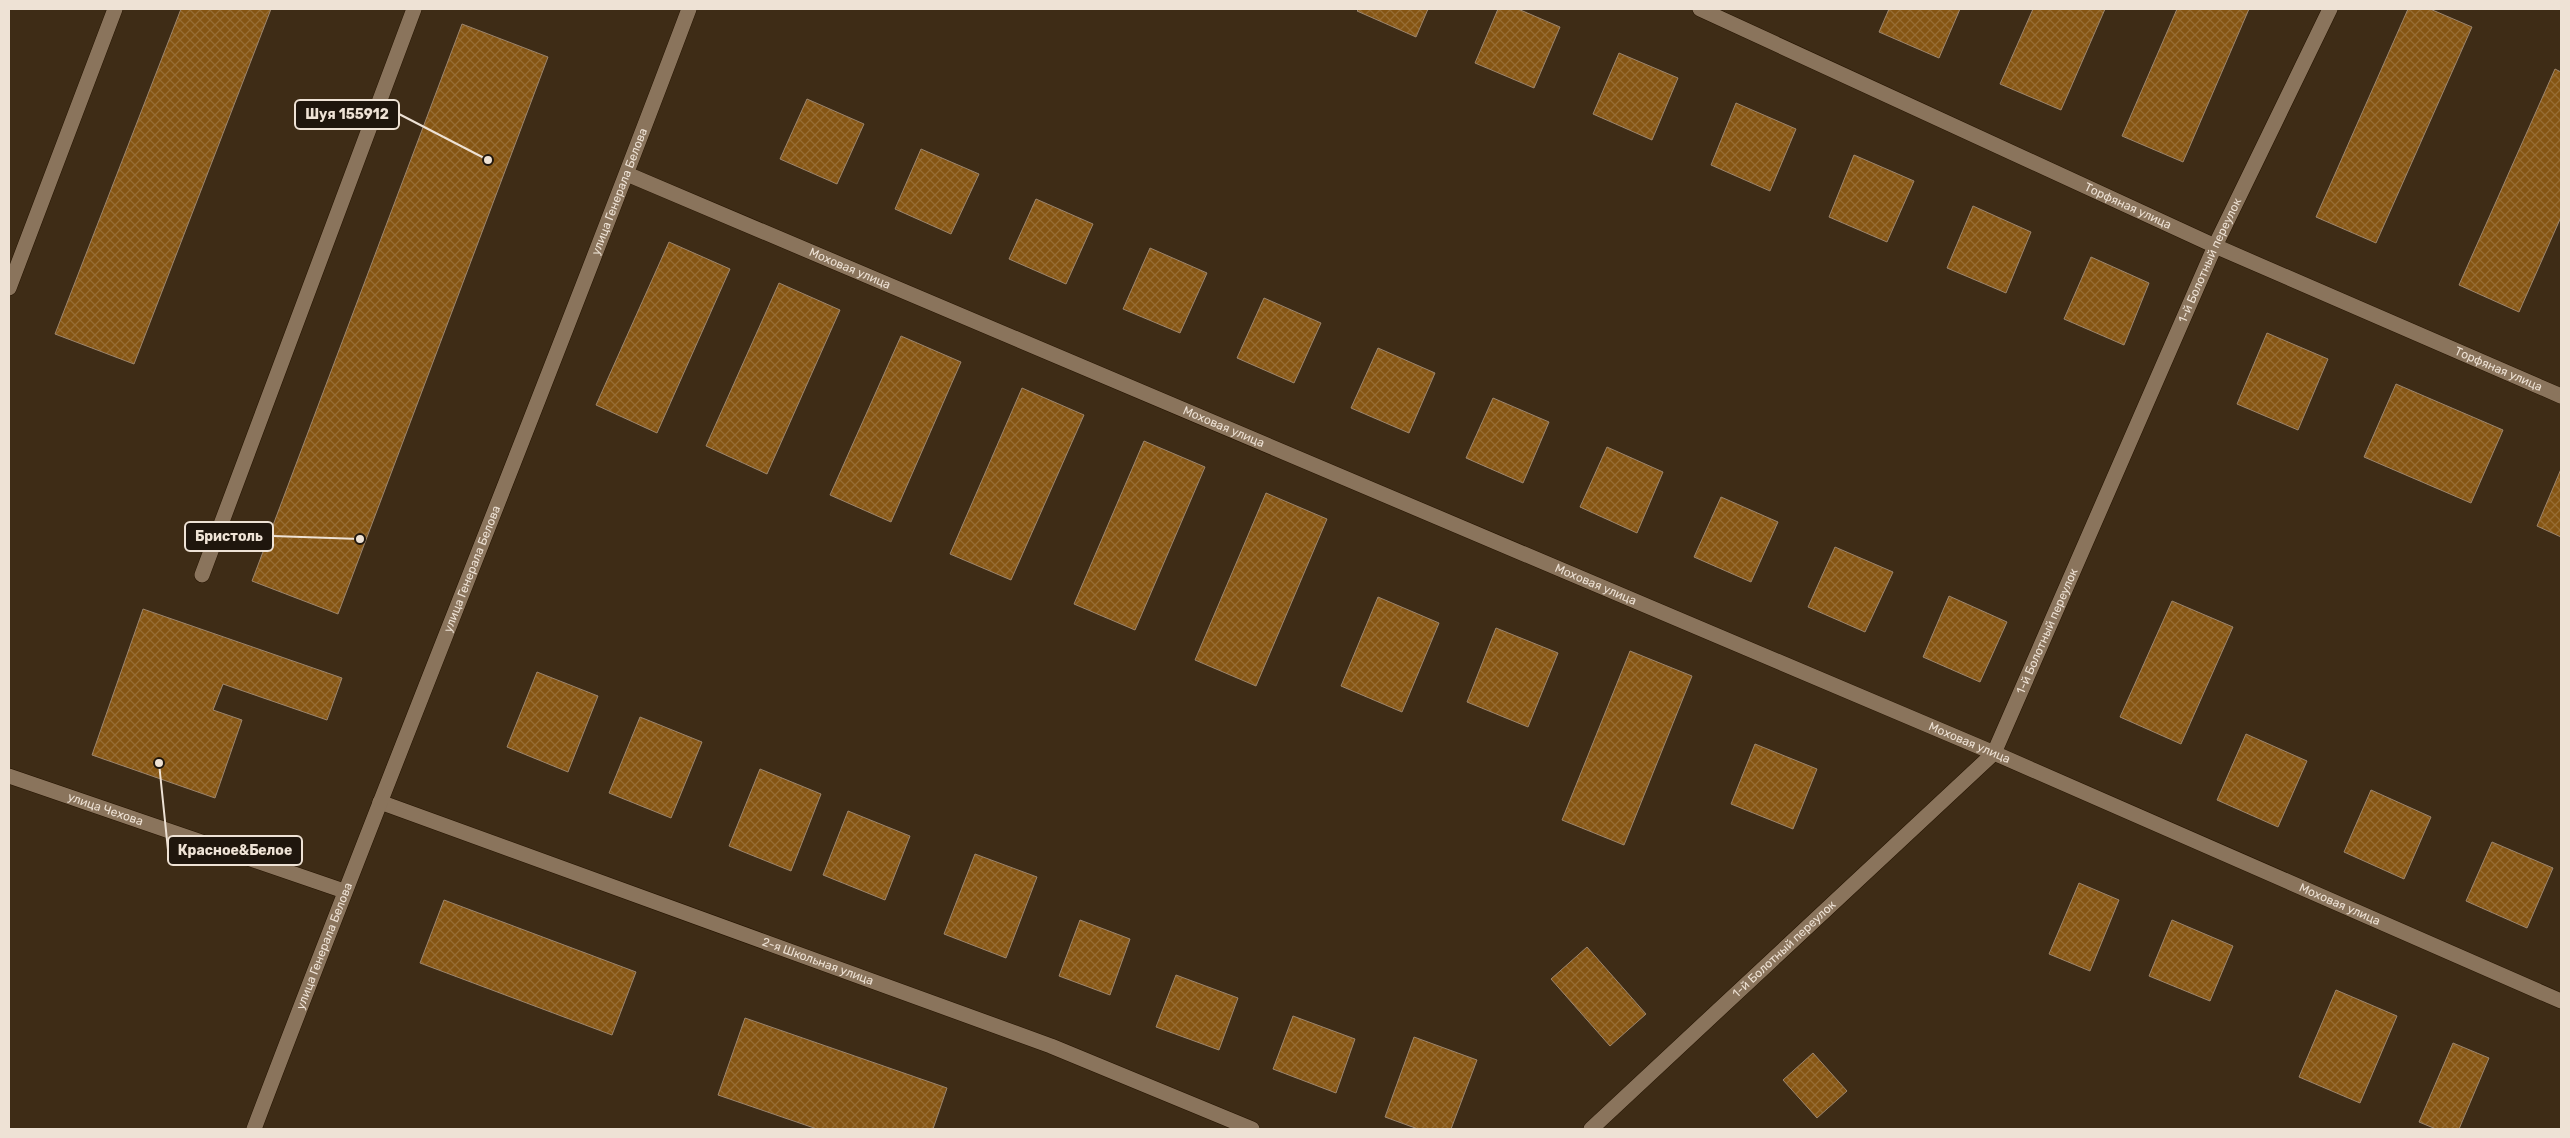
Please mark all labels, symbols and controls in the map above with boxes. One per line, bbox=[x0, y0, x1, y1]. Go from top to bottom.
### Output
callout: Шуя 155912 bbox=[295, 100, 399, 129]
text: Шуя 155912 bbox=[305, 106, 389, 123]
street label: улица Генерала Белова bbox=[589, 126, 650, 257]
street label: Торфяная улица bbox=[2082, 180, 2174, 232]
street label: 1-й Болотный переулок bbox=[2175, 195, 2245, 325]
street label: Моховая улица bbox=[807, 245, 893, 292]
street label: Торфяная улица bbox=[2453, 344, 2545, 394]
street label: Моховая улица bbox=[1181, 403, 1267, 450]
street label: улица Генерала Белова bbox=[441, 504, 503, 634]
callout: Бристоль bbox=[185, 522, 273, 551]
text: Бристоль bbox=[195, 528, 263, 545]
street label: Моховая улица bbox=[1553, 561, 1639, 608]
street label: 1-й Болотный переулок bbox=[2014, 566, 2081, 696]
street label: Моховая улица bbox=[1927, 719, 2012, 766]
street label: улица Чехова bbox=[66, 790, 145, 829]
callout: Красное&Белое bbox=[168, 836, 302, 865]
text: Красное&Белое bbox=[178, 842, 292, 859]
street label: Моховая улица bbox=[2297, 880, 2383, 928]
street label: улица Генерала Белова bbox=[293, 881, 355, 1011]
street label: 1-й Болотный переулок bbox=[1730, 897, 1839, 1000]
street label: 2-я Школьная улица bbox=[760, 935, 876, 988]

